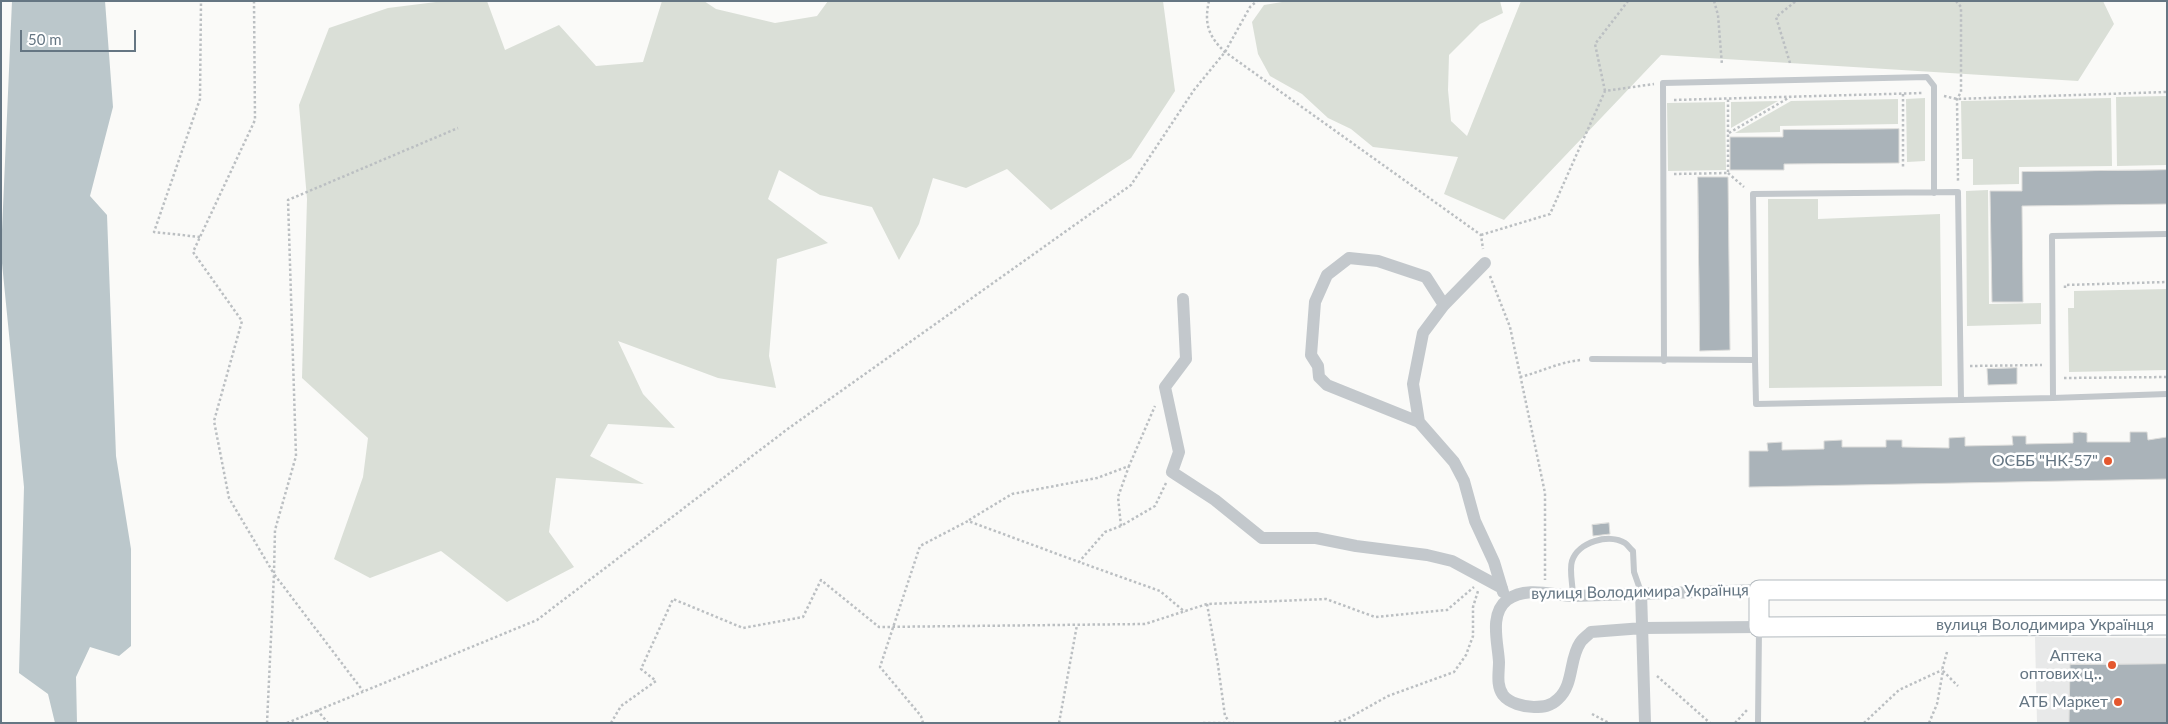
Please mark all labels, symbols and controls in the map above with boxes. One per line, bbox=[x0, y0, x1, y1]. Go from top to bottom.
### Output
scale bar bbox=[22, 20, 139, 52]
text: 50 m bbox=[28, 30, 62, 48]
place label: ОСББ "НК-57" bbox=[1992, 451, 2098, 471]
marker: ОСББ "НК-57" bbox=[2102, 455, 2114, 467]
street label: вулиця Володимира Українця bbox=[1531, 581, 1749, 603]
street label: вулиця Володимира Українця bbox=[1936, 615, 2154, 635]
place label: Аптека оптових ц‥ bbox=[2020, 646, 2102, 684]
marker: Аптека оптових ц‥ bbox=[2106, 659, 2118, 671]
place label: АТБ Маркет bbox=[2019, 692, 2108, 712]
marker: АТБ Маркет bbox=[2112, 696, 2124, 708]

